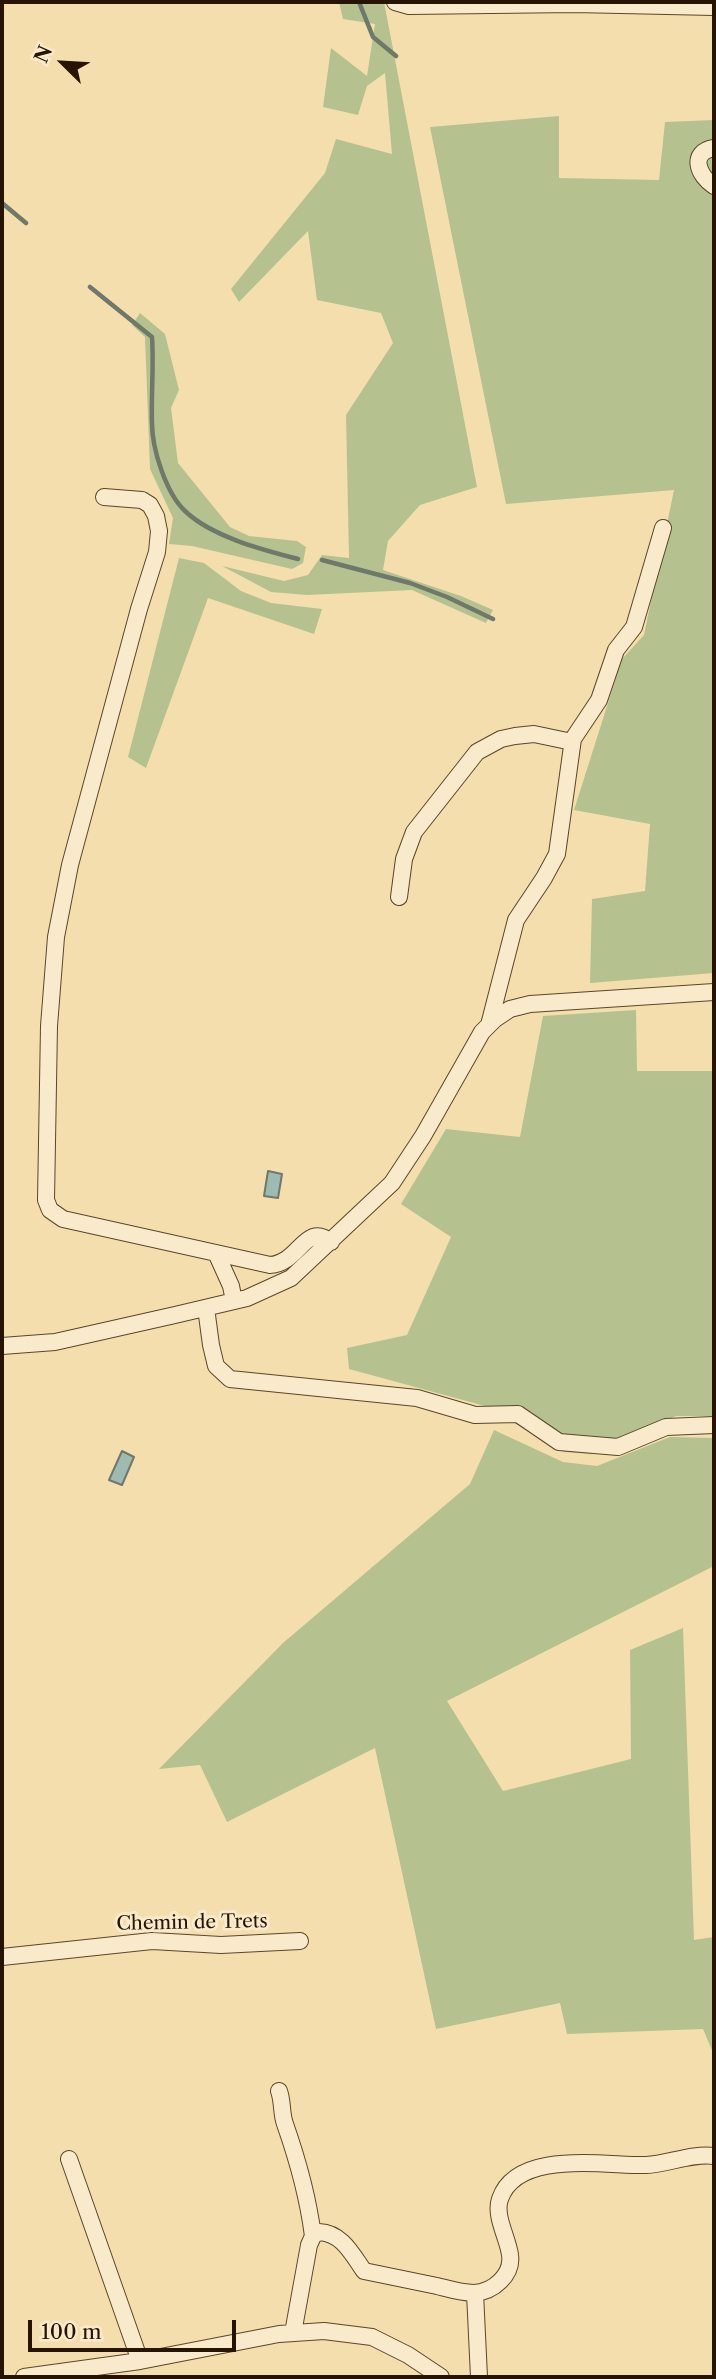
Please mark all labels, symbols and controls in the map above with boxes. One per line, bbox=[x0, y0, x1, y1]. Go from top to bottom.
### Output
north arrow bbox=[28, 28, 98, 98]
text: N bbox=[29, 42, 57, 66]
street label: Chemin de Trets bbox=[116, 1910, 268, 1936]
scale bar bbox=[32, 2306, 240, 2350]
text: 100 m bbox=[41, 2319, 102, 2344]

